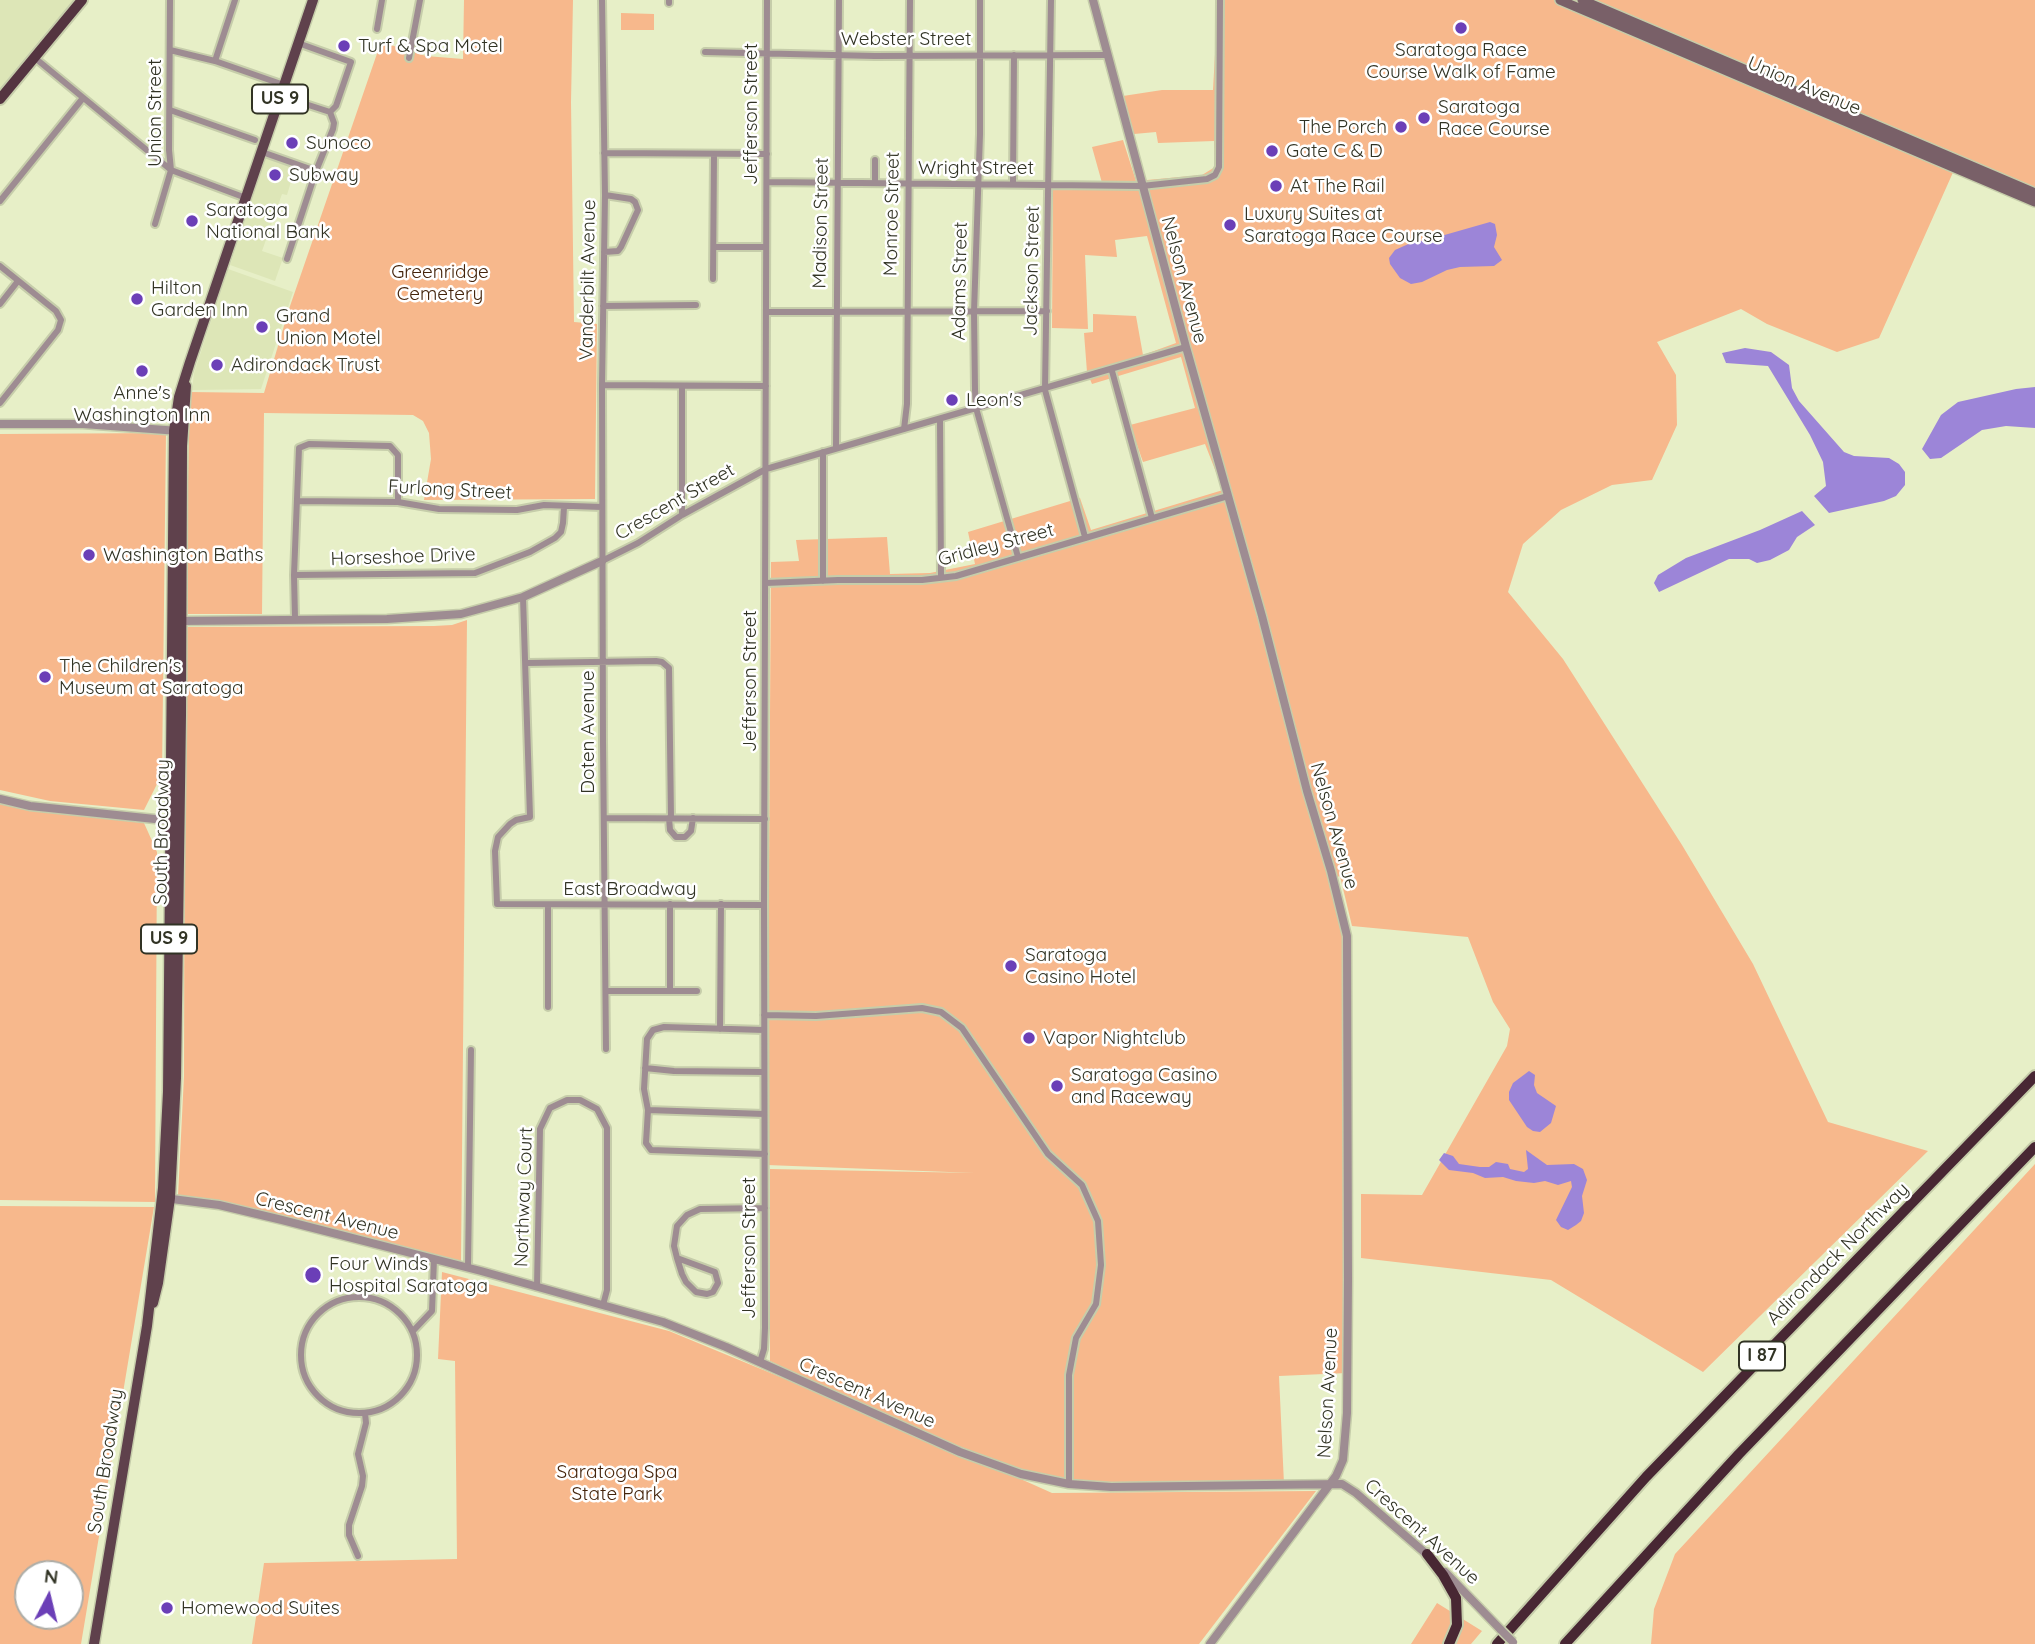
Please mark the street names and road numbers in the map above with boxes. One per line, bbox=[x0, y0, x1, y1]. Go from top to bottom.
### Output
street label: Webster Street bbox=[841, 28, 971, 50]
street label: Jefferson Street bbox=[740, 43, 762, 185]
street label: Union Avenue bbox=[1744, 52, 1864, 120]
street label: Union Street bbox=[144, 59, 166, 167]
road number: US 9 bbox=[252, 84, 308, 114]
street label: Monroe Street bbox=[880, 152, 904, 276]
street label: Madison Street bbox=[808, 157, 834, 289]
street label: Wright Street bbox=[918, 157, 1034, 179]
street label: Vanderbilt Avenue bbox=[575, 199, 601, 361]
street label: Jackson Street bbox=[1019, 205, 1045, 337]
street label: Nelson Avenue bbox=[1156, 214, 1212, 346]
street label: Adams Street bbox=[948, 221, 972, 341]
street label: Crescent Street bbox=[611, 459, 739, 545]
street label: Furlong Street bbox=[387, 475, 513, 505]
street label: Gridley Street bbox=[936, 519, 1056, 571]
street label: Horseshoe Drive bbox=[330, 543, 476, 571]
street label: Jefferson Street bbox=[739, 610, 761, 752]
street label: Doten Avenue bbox=[577, 670, 599, 794]
street label: South Broadway bbox=[149, 759, 175, 905]
street label: Nelson Avenue bbox=[1305, 760, 1363, 892]
street label: East Broadway bbox=[563, 878, 697, 900]
road number: US 9 bbox=[141, 924, 197, 954]
street label: Northway Court bbox=[510, 1127, 538, 1267]
street label: Jefferson Street bbox=[738, 1177, 760, 1319]
street label: Adirondack Northway bbox=[1762, 1178, 1914, 1330]
street label: Crescent Avenue bbox=[253, 1187, 401, 1245]
street label: Nelson Avenue bbox=[1313, 1327, 1343, 1459]
road number: I 87 bbox=[1739, 1342, 1785, 1371]
street label: Crescent Avenue bbox=[795, 1353, 939, 1433]
street label: South Broadway bbox=[83, 1387, 129, 1535]
street label: Crescent Avenue bbox=[1360, 1474, 1484, 1590]

